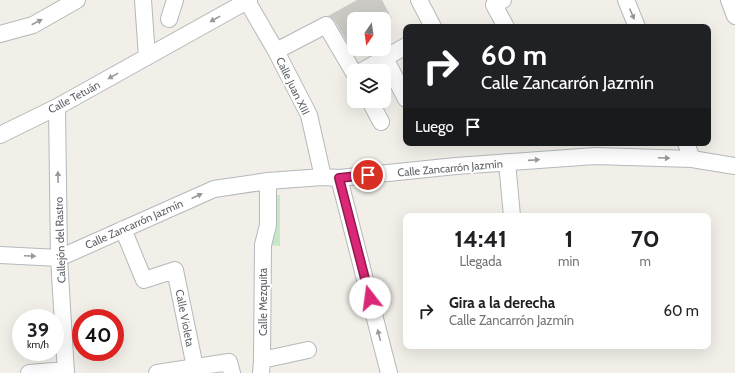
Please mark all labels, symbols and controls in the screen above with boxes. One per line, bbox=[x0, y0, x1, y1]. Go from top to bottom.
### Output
one-way arrow bbox=[629, 8, 635, 20]
north arrow bbox=[347, 12, 391, 56]
map controls bbox=[347, 12, 391, 108]
one-way arrow bbox=[209, 16, 221, 23]
one-way arrow bbox=[31, 19, 43, 25]
text: 60 m bbox=[481, 38, 547, 72]
icon: right bbox=[415, 40, 467, 92]
street label: Calle Juan XIII bbox=[273, 55, 313, 117]
button: layers bbox=[347, 64, 391, 108]
text: Calle Zancarrón Jazmín bbox=[481, 72, 654, 94]
one-way arrow bbox=[107, 73, 119, 80]
street label: Calle Tetuán bbox=[46, 77, 102, 117]
icon: arrive bbox=[462, 116, 484, 138]
text: Luego bbox=[415, 118, 454, 136]
one-way arrow bbox=[658, 155, 671, 161]
street label: Calle Zancarrón Jazmín bbox=[397, 156, 503, 180]
one-way arrow bbox=[528, 157, 540, 164]
pin bbox=[351, 158, 385, 192]
icon: arrive bbox=[357, 164, 379, 186]
one-way arrow bbox=[55, 170, 61, 183]
one-way arrow bbox=[191, 193, 203, 199]
street label: Calle Zancarrón Jazmín bbox=[83, 196, 185, 252]
street label: Callejón del Rastro bbox=[52, 197, 68, 283]
text: 14:41 bbox=[454, 224, 507, 253]
text: 1 bbox=[564, 224, 573, 253]
text: 70 bbox=[631, 224, 660, 253]
one-way arrow bbox=[24, 253, 36, 260]
text: Llegada bbox=[459, 253, 502, 269]
text: min bbox=[558, 253, 580, 269]
text: m bbox=[640, 253, 651, 269]
street label: Calle Mezquita bbox=[256, 267, 270, 336]
position arrow bbox=[349, 277, 391, 319]
street label: Calle Violeta bbox=[173, 288, 198, 349]
text: Gira a la derecha bbox=[449, 294, 555, 312]
icon: right bbox=[415, 300, 437, 322]
text: 60 m bbox=[663, 302, 699, 320]
speed limit sign: 40 bbox=[72, 309, 124, 361]
text: Calle Zancarrón Jazmín bbox=[449, 312, 574, 328]
text: 39 bbox=[27, 318, 49, 342]
one-way arrow bbox=[376, 329, 382, 341]
text: km/h bbox=[27, 338, 49, 351]

